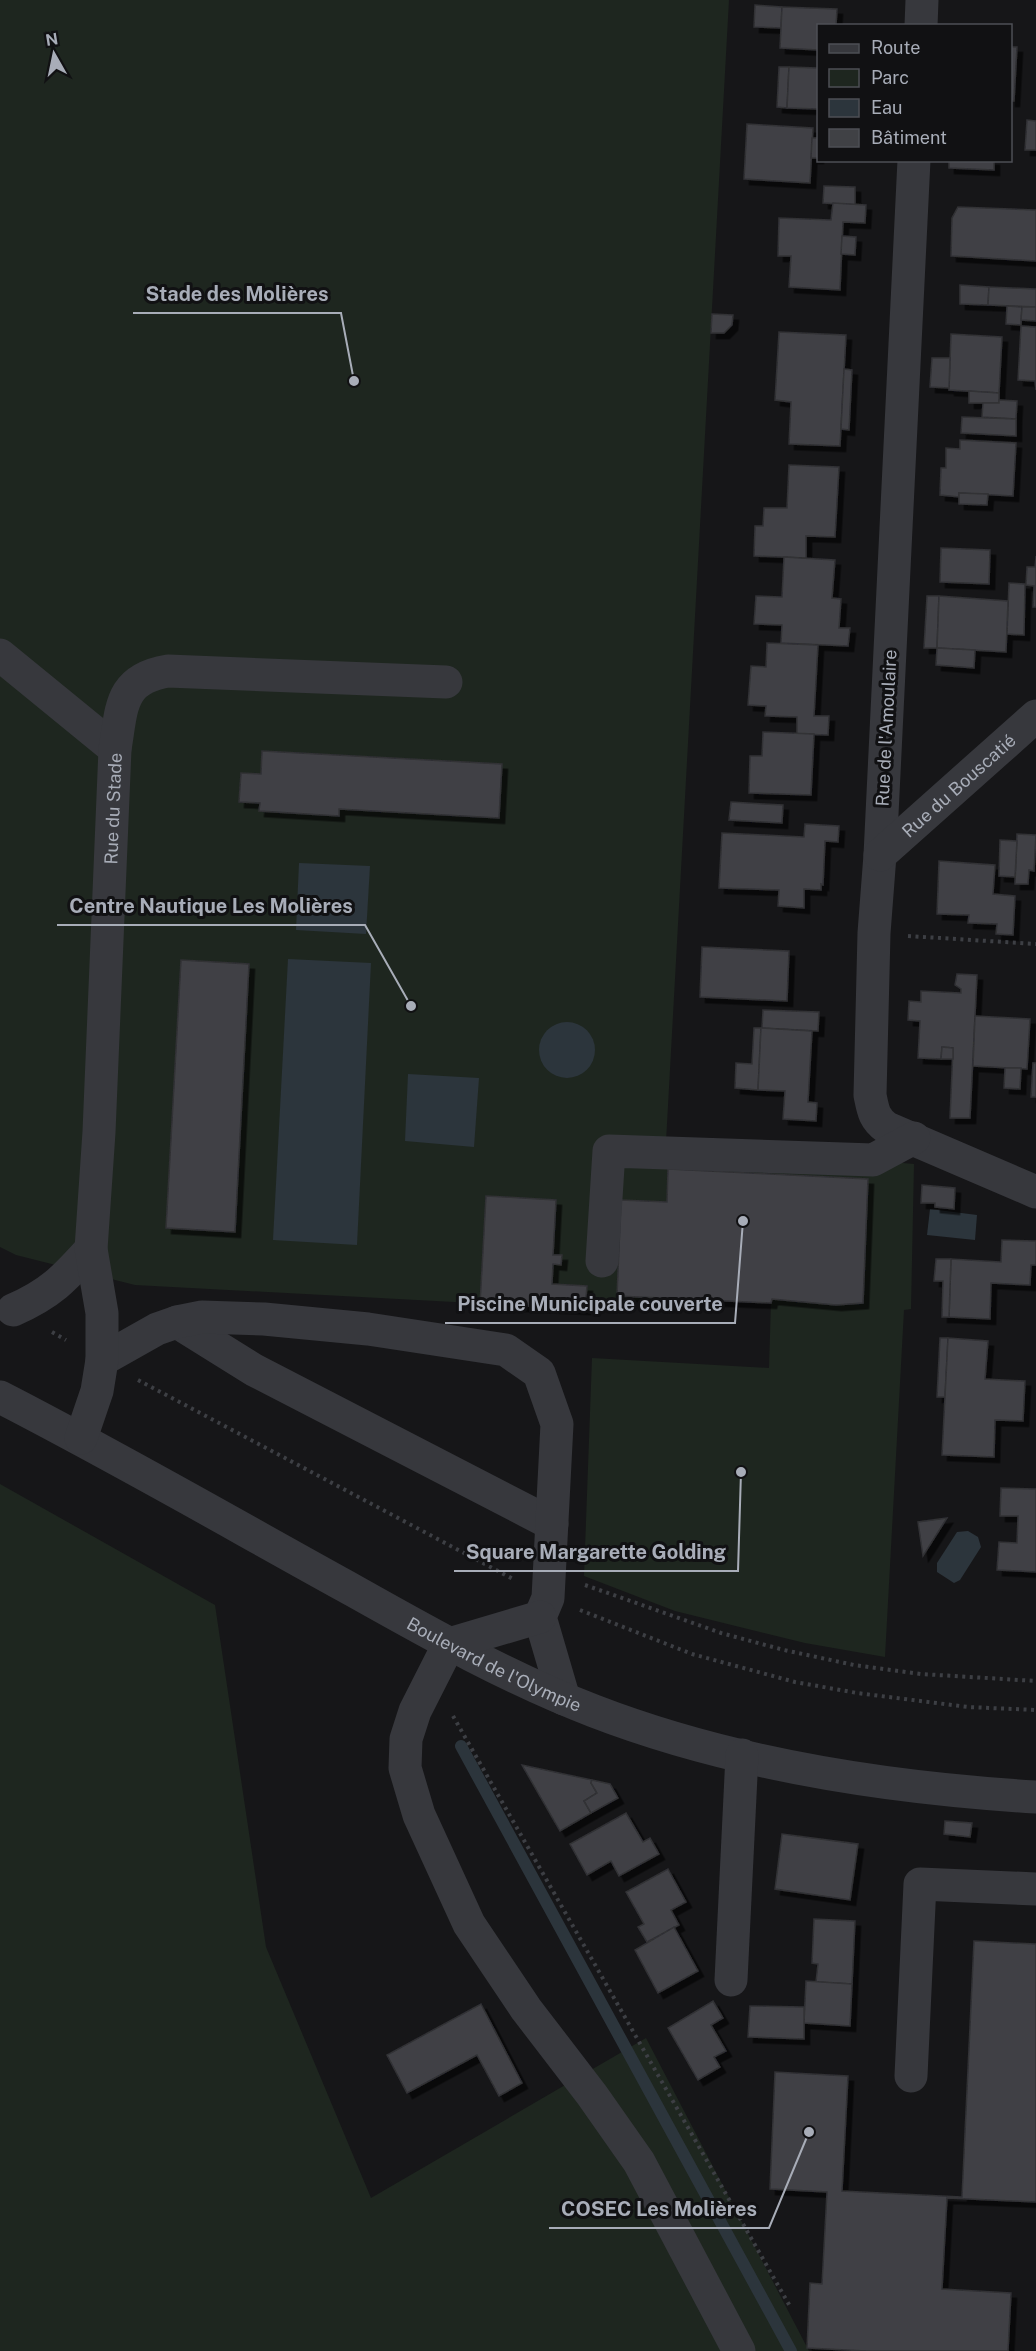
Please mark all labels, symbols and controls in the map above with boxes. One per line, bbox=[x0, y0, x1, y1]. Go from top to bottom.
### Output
north arrow bbox=[24, 24, 84, 84]
legend bbox=[817, 24, 1012, 162]
text: N bbox=[44, 29, 59, 50]
text: Route bbox=[871, 37, 920, 58]
text: Parc bbox=[871, 67, 909, 88]
text: Eau bbox=[871, 97, 902, 118]
text: Bâtiment bbox=[871, 127, 947, 148]
callout: Stade des Molières bbox=[133, 275, 341, 313]
text: Stade des Molières bbox=[146, 282, 328, 306]
street label: Rue de l'Amoulaire bbox=[871, 649, 901, 807]
street label: Rue du Bouscatié bbox=[897, 729, 1020, 841]
street label: Rue du Stade bbox=[100, 752, 125, 865]
callout: Centre Nautique Les Molières bbox=[57, 887, 365, 925]
text: Centre Nautique Les Molières bbox=[69, 894, 353, 918]
callout: Piscine Municipale couverte bbox=[445, 1285, 735, 1323]
text: Piscine Municipale couverte bbox=[457, 1292, 723, 1316]
callout: Square Margarette Golding bbox=[454, 1533, 738, 1571]
text: Square Margarette Golding bbox=[466, 1540, 727, 1564]
street label: Boulevard de l'Olympie bbox=[403, 1612, 585, 1715]
callout: COSEC Les Molières bbox=[549, 2190, 769, 2228]
text: COSEC Les Molières bbox=[561, 2197, 757, 2221]

